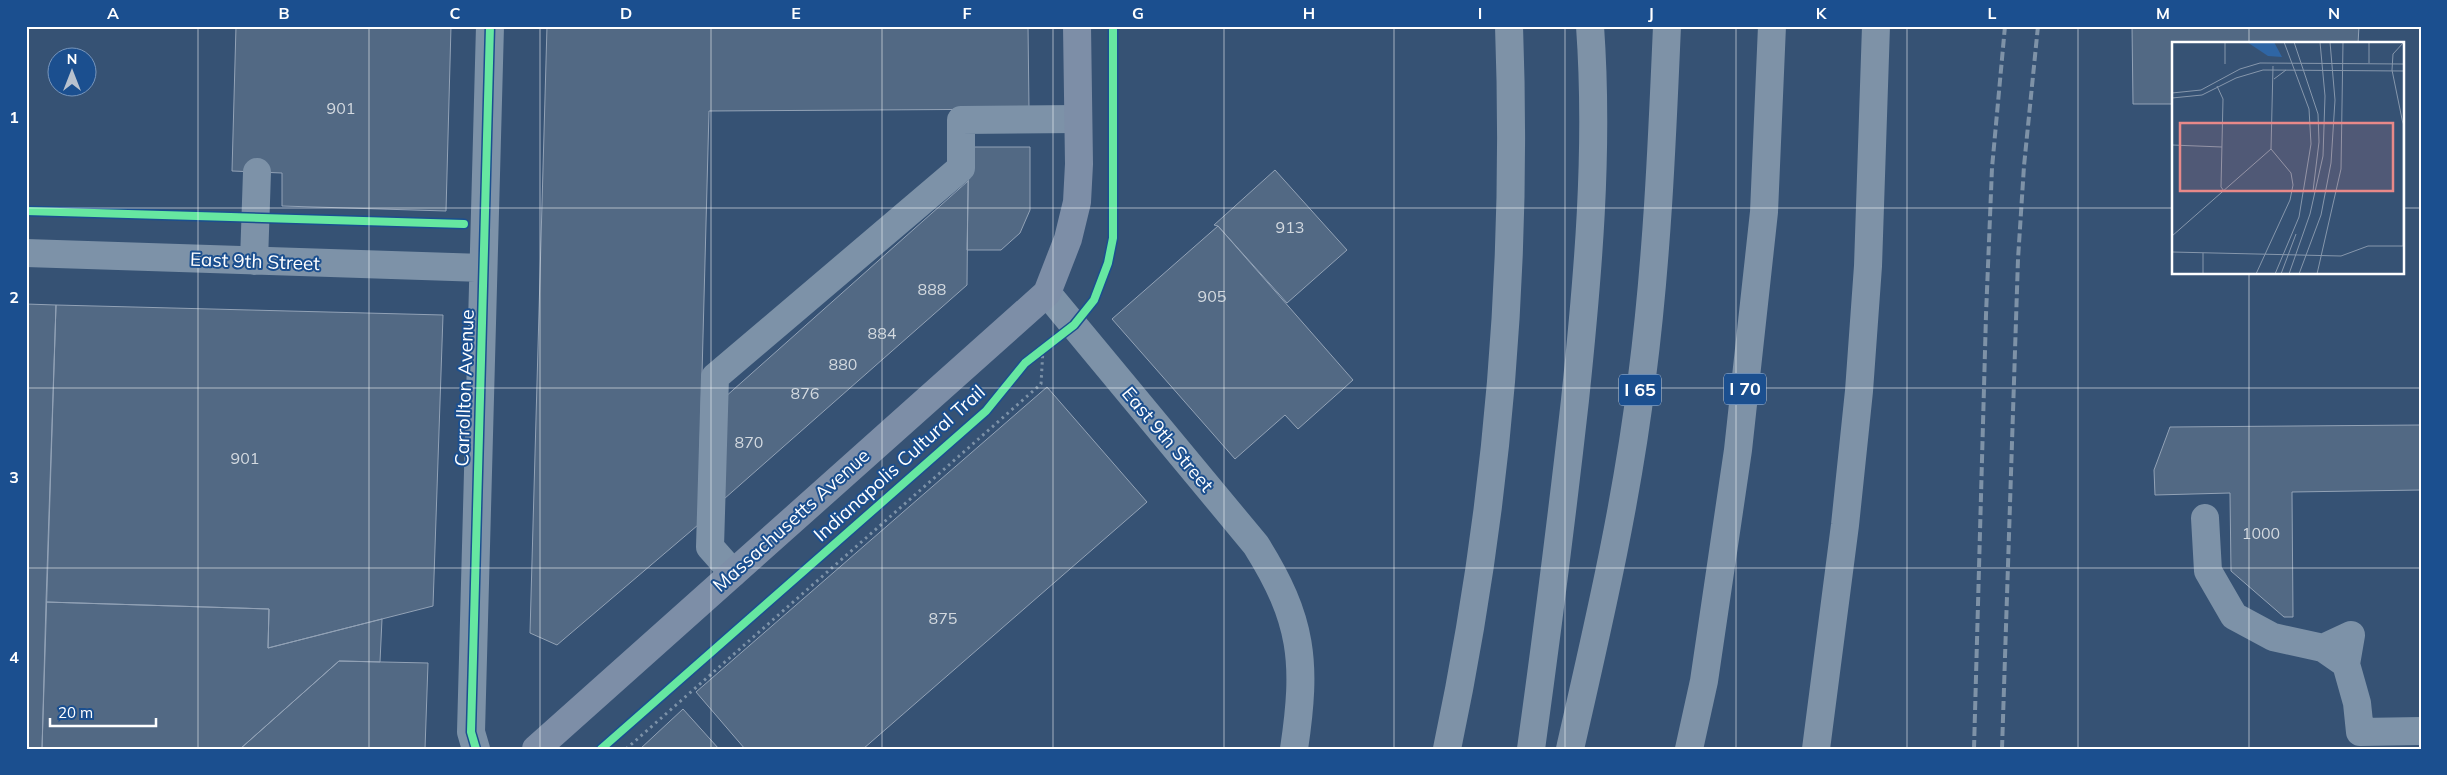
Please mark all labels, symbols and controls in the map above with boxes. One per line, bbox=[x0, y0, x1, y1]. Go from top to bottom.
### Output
text: A bbox=[107, 3, 119, 23]
text: B bbox=[278, 3, 290, 23]
text: C bbox=[450, 3, 461, 23]
text: D bbox=[620, 3, 632, 23]
text: E bbox=[791, 3, 801, 23]
text: F bbox=[962, 3, 972, 23]
text: G bbox=[1132, 3, 1144, 23]
text: H bbox=[1303, 3, 1315, 23]
text: I bbox=[1478, 3, 1482, 23]
text: J bbox=[1648, 3, 1654, 23]
text: K bbox=[1816, 3, 1828, 23]
text: L bbox=[1988, 3, 1997, 23]
text: M bbox=[2156, 3, 2170, 23]
text: N bbox=[2328, 3, 2340, 23]
inset map bbox=[2172, 42, 2404, 275]
north arrow bbox=[48, 48, 98, 98]
text: N bbox=[67, 50, 77, 68]
house number: 901 bbox=[327, 98, 355, 118]
text: 1 bbox=[9, 107, 19, 127]
house number: 913 bbox=[1276, 217, 1304, 237]
street label: East 9th Street bbox=[190, 247, 321, 275]
house number: 888 bbox=[918, 279, 946, 299]
house number: 905 bbox=[1198, 286, 1226, 306]
text: 2 bbox=[9, 287, 19, 307]
street label: Carrollton Avenue bbox=[449, 309, 479, 467]
house number: 884 bbox=[868, 323, 897, 343]
house number: 880 bbox=[829, 354, 857, 374]
road number: I 65 bbox=[1619, 374, 1661, 406]
road number: I 70 bbox=[1724, 374, 1766, 404]
street label: Indianapolis Cultural Trail bbox=[808, 380, 990, 546]
street label: East 9th Street bbox=[1117, 381, 1219, 497]
house number: 876 bbox=[791, 383, 819, 403]
house number: 870 bbox=[735, 432, 763, 452]
street label: Massachusetts Avenue bbox=[708, 443, 874, 597]
house number: 901 bbox=[231, 448, 259, 468]
text: 3 bbox=[9, 467, 19, 487]
house number: 1000 bbox=[2242, 523, 2280, 543]
house number: 875 bbox=[929, 608, 957, 628]
text: 4 bbox=[9, 647, 19, 667]
scale bar bbox=[50, 695, 156, 727]
text: 20 m bbox=[58, 703, 93, 722]

